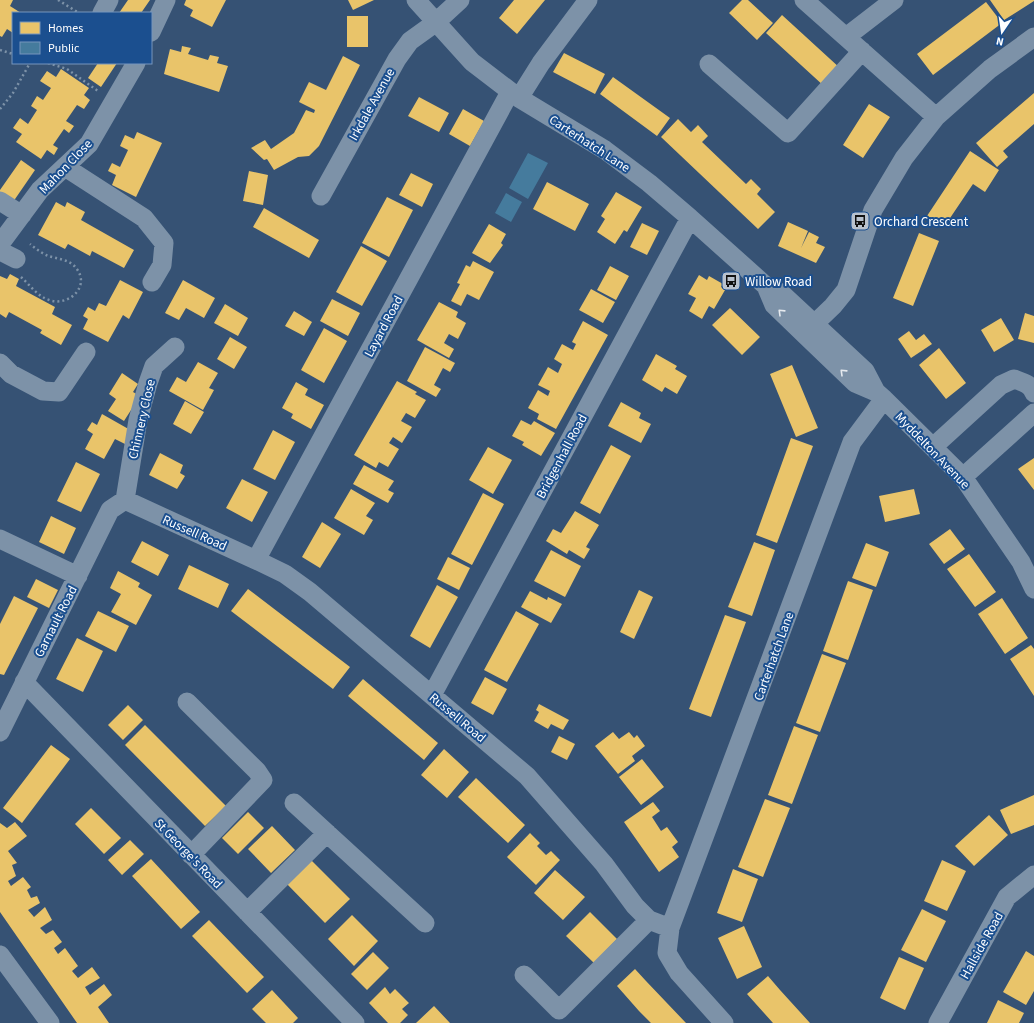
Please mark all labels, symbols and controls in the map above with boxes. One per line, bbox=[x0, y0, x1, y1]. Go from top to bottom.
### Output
legend bbox=[12, 12, 152, 64]
north arrow bbox=[982, 12, 1022, 52]
text: Homes bbox=[48, 20, 83, 37]
text: N bbox=[995, 33, 1005, 49]
text: Public bbox=[48, 40, 80, 57]
street label: Irkdale Avenue bbox=[345, 65, 399, 144]
street label: Carterhatch Lane bbox=[545, 111, 634, 177]
street label: Mahon Close bbox=[35, 135, 96, 198]
bus stop icon: Orchard Crescent bbox=[849, 210, 871, 232]
place label: Orchard Crescent bbox=[874, 213, 969, 231]
bus stop icon: Willow Road bbox=[720, 270, 742, 292]
place label: Willow Road bbox=[745, 273, 812, 291]
street label: Layard Road bbox=[360, 293, 408, 360]
one-way arrow bbox=[778, 309, 786, 317]
one-way arrow bbox=[840, 369, 848, 377]
street label: Chinnery Close bbox=[124, 377, 160, 461]
street label: Myddelton Avenue bbox=[891, 408, 974, 493]
street label: Bridgenhall Road bbox=[532, 411, 592, 502]
street label: Russell Road bbox=[159, 511, 230, 555]
street label: Garnault Road bbox=[30, 583, 82, 660]
street label: Carterhatch Lane bbox=[750, 609, 798, 703]
street label: Russell Road bbox=[425, 689, 490, 747]
street label: St George's Road bbox=[150, 815, 226, 893]
street label: Hallside Road bbox=[956, 909, 1008, 982]

